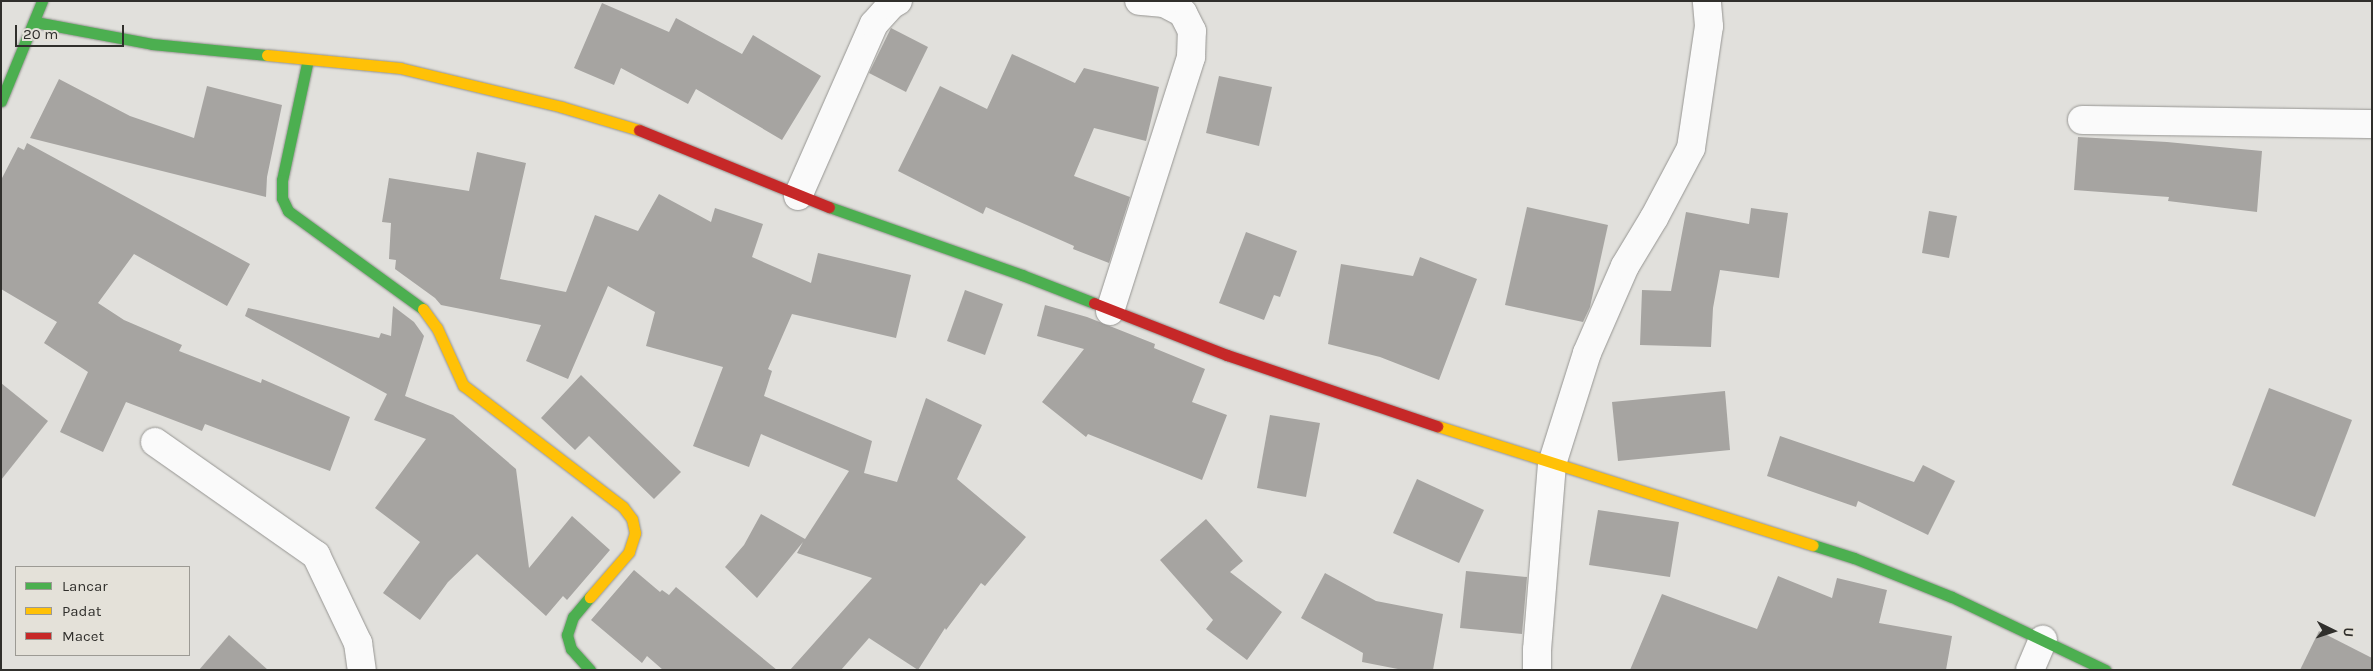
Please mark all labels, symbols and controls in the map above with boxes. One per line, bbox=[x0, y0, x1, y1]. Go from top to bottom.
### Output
scale bar bbox=[18, 15, 126, 47]
text: 20 m bbox=[23, 25, 58, 43]
legend bbox=[15, 566, 190, 656]
text: Lancar bbox=[62, 577, 108, 595]
text: Padat bbox=[62, 602, 101, 620]
north arrow bbox=[2308, 606, 2358, 656]
text: Macet bbox=[62, 627, 104, 645]
text: U bbox=[2340, 627, 2357, 637]

